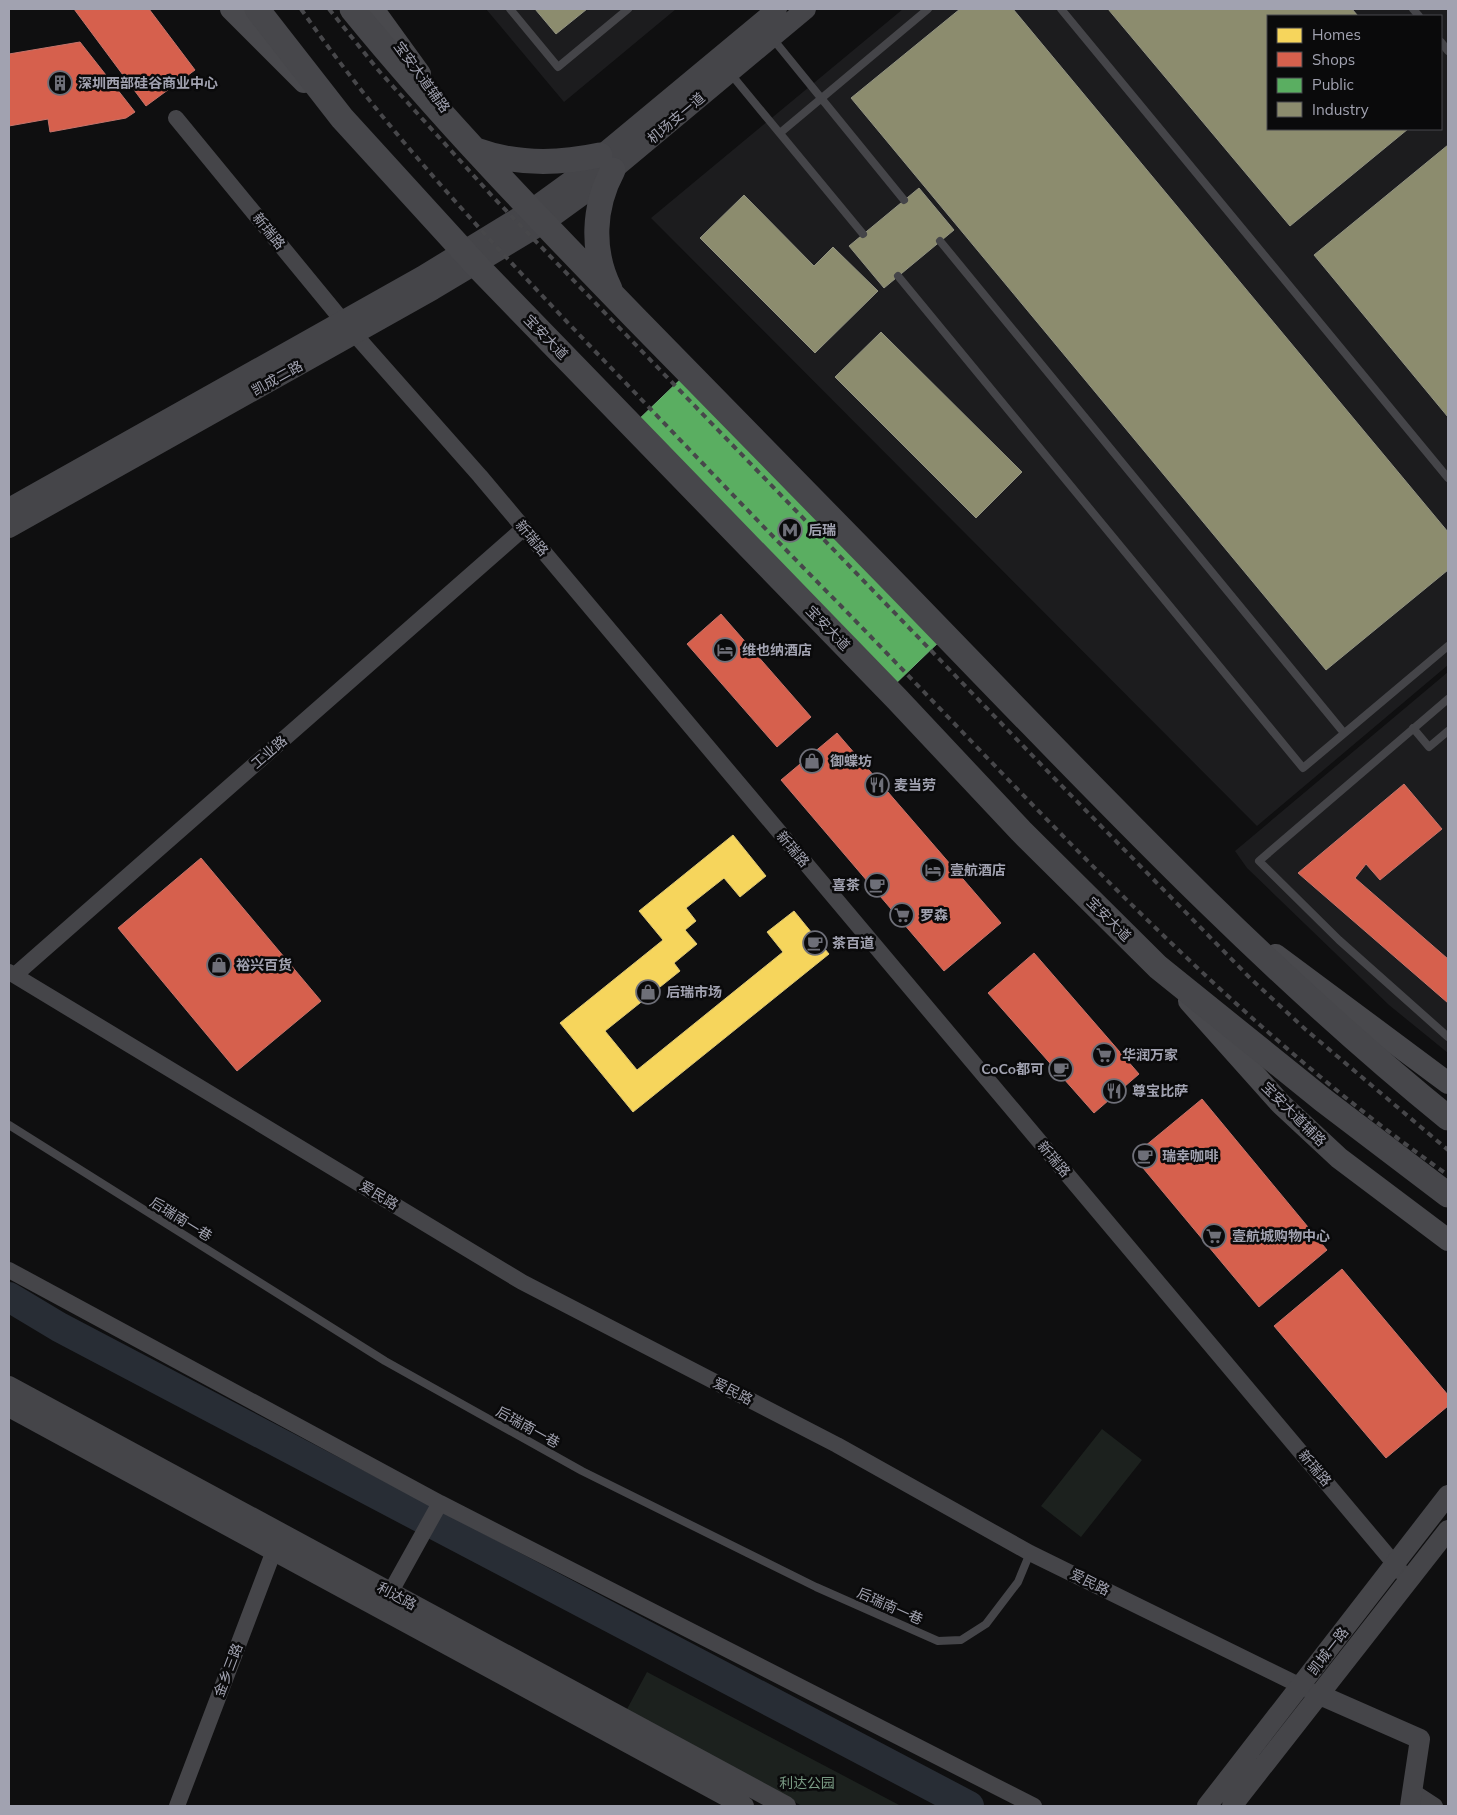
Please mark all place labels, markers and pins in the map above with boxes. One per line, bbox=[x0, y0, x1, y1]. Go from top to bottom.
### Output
building icon: 深圳西部硅谷商业中心 bbox=[47, 70, 73, 96]
place label: 深圳西部硅谷商业中心 bbox=[78, 74, 218, 92]
metro station icon: 后瑞 bbox=[777, 517, 803, 543]
place label: 后瑞 bbox=[808, 521, 836, 539]
hotel icon: 维也纳酒店 bbox=[712, 637, 738, 663]
place label: 维也纳酒店 bbox=[742, 641, 812, 659]
shop icon: 御蝶坊 bbox=[799, 748, 825, 774]
place label: 御蝶坊 bbox=[830, 752, 872, 770]
restaurant icon: 麦当劳 bbox=[864, 772, 890, 798]
place label: 麦当劳 bbox=[894, 776, 936, 794]
hotel icon: 壹航酒店 bbox=[920, 857, 946, 883]
place label: 壹航酒店 bbox=[950, 861, 1006, 879]
cafe icon: 喜茶 bbox=[864, 872, 890, 898]
place label: 喜茶 bbox=[832, 876, 860, 894]
supermarket icon: 罗森 bbox=[889, 902, 915, 928]
place label: 罗森 bbox=[920, 906, 948, 924]
cafe icon: 茶百道 bbox=[802, 930, 828, 956]
place label: 茶百道 bbox=[832, 934, 874, 952]
shop icon: 裕兴百货 bbox=[206, 952, 232, 978]
place label: 裕兴百货 bbox=[236, 956, 292, 974]
shop icon: 后瑞市场 bbox=[635, 979, 661, 1005]
place label: 后瑞市场 bbox=[666, 983, 722, 1001]
supermarket icon: 华润万家 bbox=[1091, 1042, 1117, 1068]
place label: 华润万家 bbox=[1122, 1046, 1178, 1064]
cafe icon: CoCo都可 bbox=[1048, 1056, 1074, 1082]
place label: CoCo都可 bbox=[981, 1060, 1044, 1078]
restaurant icon: 尊宝比萨 bbox=[1101, 1078, 1127, 1104]
place label: 尊宝比萨 bbox=[1132, 1082, 1188, 1100]
cafe icon: 瑞幸咖啡 bbox=[1132, 1143, 1158, 1169]
place label: 瑞幸咖啡 bbox=[1162, 1147, 1219, 1165]
supermarket icon: 壹航城购物中心 bbox=[1201, 1223, 1227, 1249]
place label: 壹航城购物中心 bbox=[1232, 1227, 1330, 1245]

